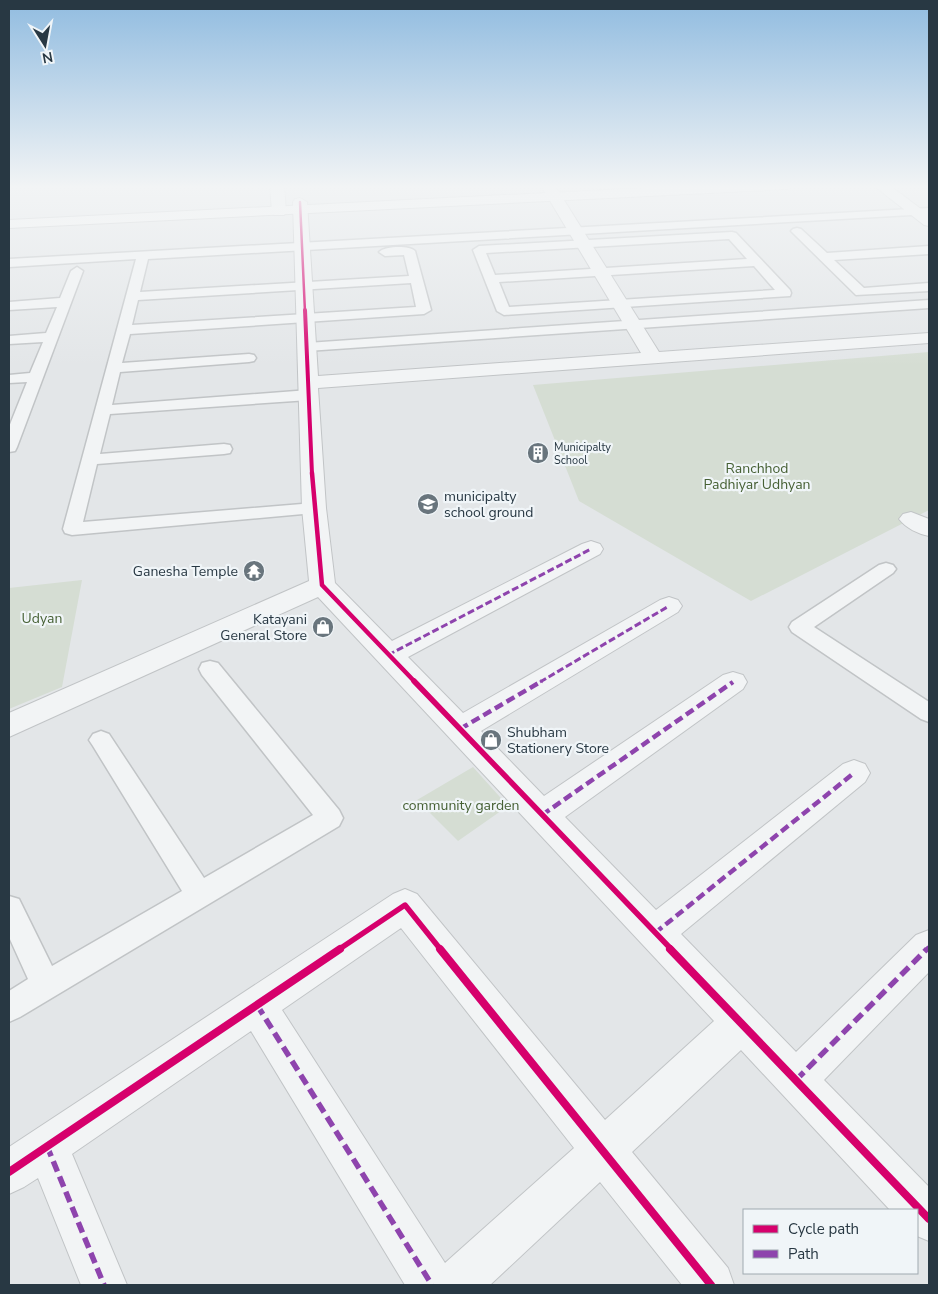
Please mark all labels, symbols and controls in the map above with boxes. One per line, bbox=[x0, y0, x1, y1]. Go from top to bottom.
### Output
north arrow bbox=[20, 20, 70, 70]
text: N bbox=[40, 47, 54, 68]
place label: Municipalty School bbox=[554, 440, 611, 468]
building icon: Municipalty School bbox=[526, 441, 550, 465]
park label: Ranchhod Padhiyar Udhyan bbox=[703, 459, 811, 494]
place label: municipalty school ground bbox=[444, 487, 533, 522]
school or university icon: municipalty school ground bbox=[416, 492, 440, 516]
temple icon: Ganesha Temple bbox=[242, 559, 266, 583]
place label: Ganesha Temple bbox=[133, 562, 238, 581]
park label: Udyan bbox=[22, 609, 62, 628]
place label: Katayani General Store bbox=[220, 610, 307, 645]
shop icon: Katayani General Store bbox=[311, 615, 335, 639]
place label: Shubham Stationery Store bbox=[507, 723, 609, 758]
shop icon: Shubham Stationery Store bbox=[479, 728, 503, 752]
park label: community garden bbox=[402, 796, 520, 815]
legend bbox=[743, 1209, 918, 1274]
text: Cycle path bbox=[788, 1219, 859, 1239]
text: Path bbox=[788, 1244, 819, 1264]

